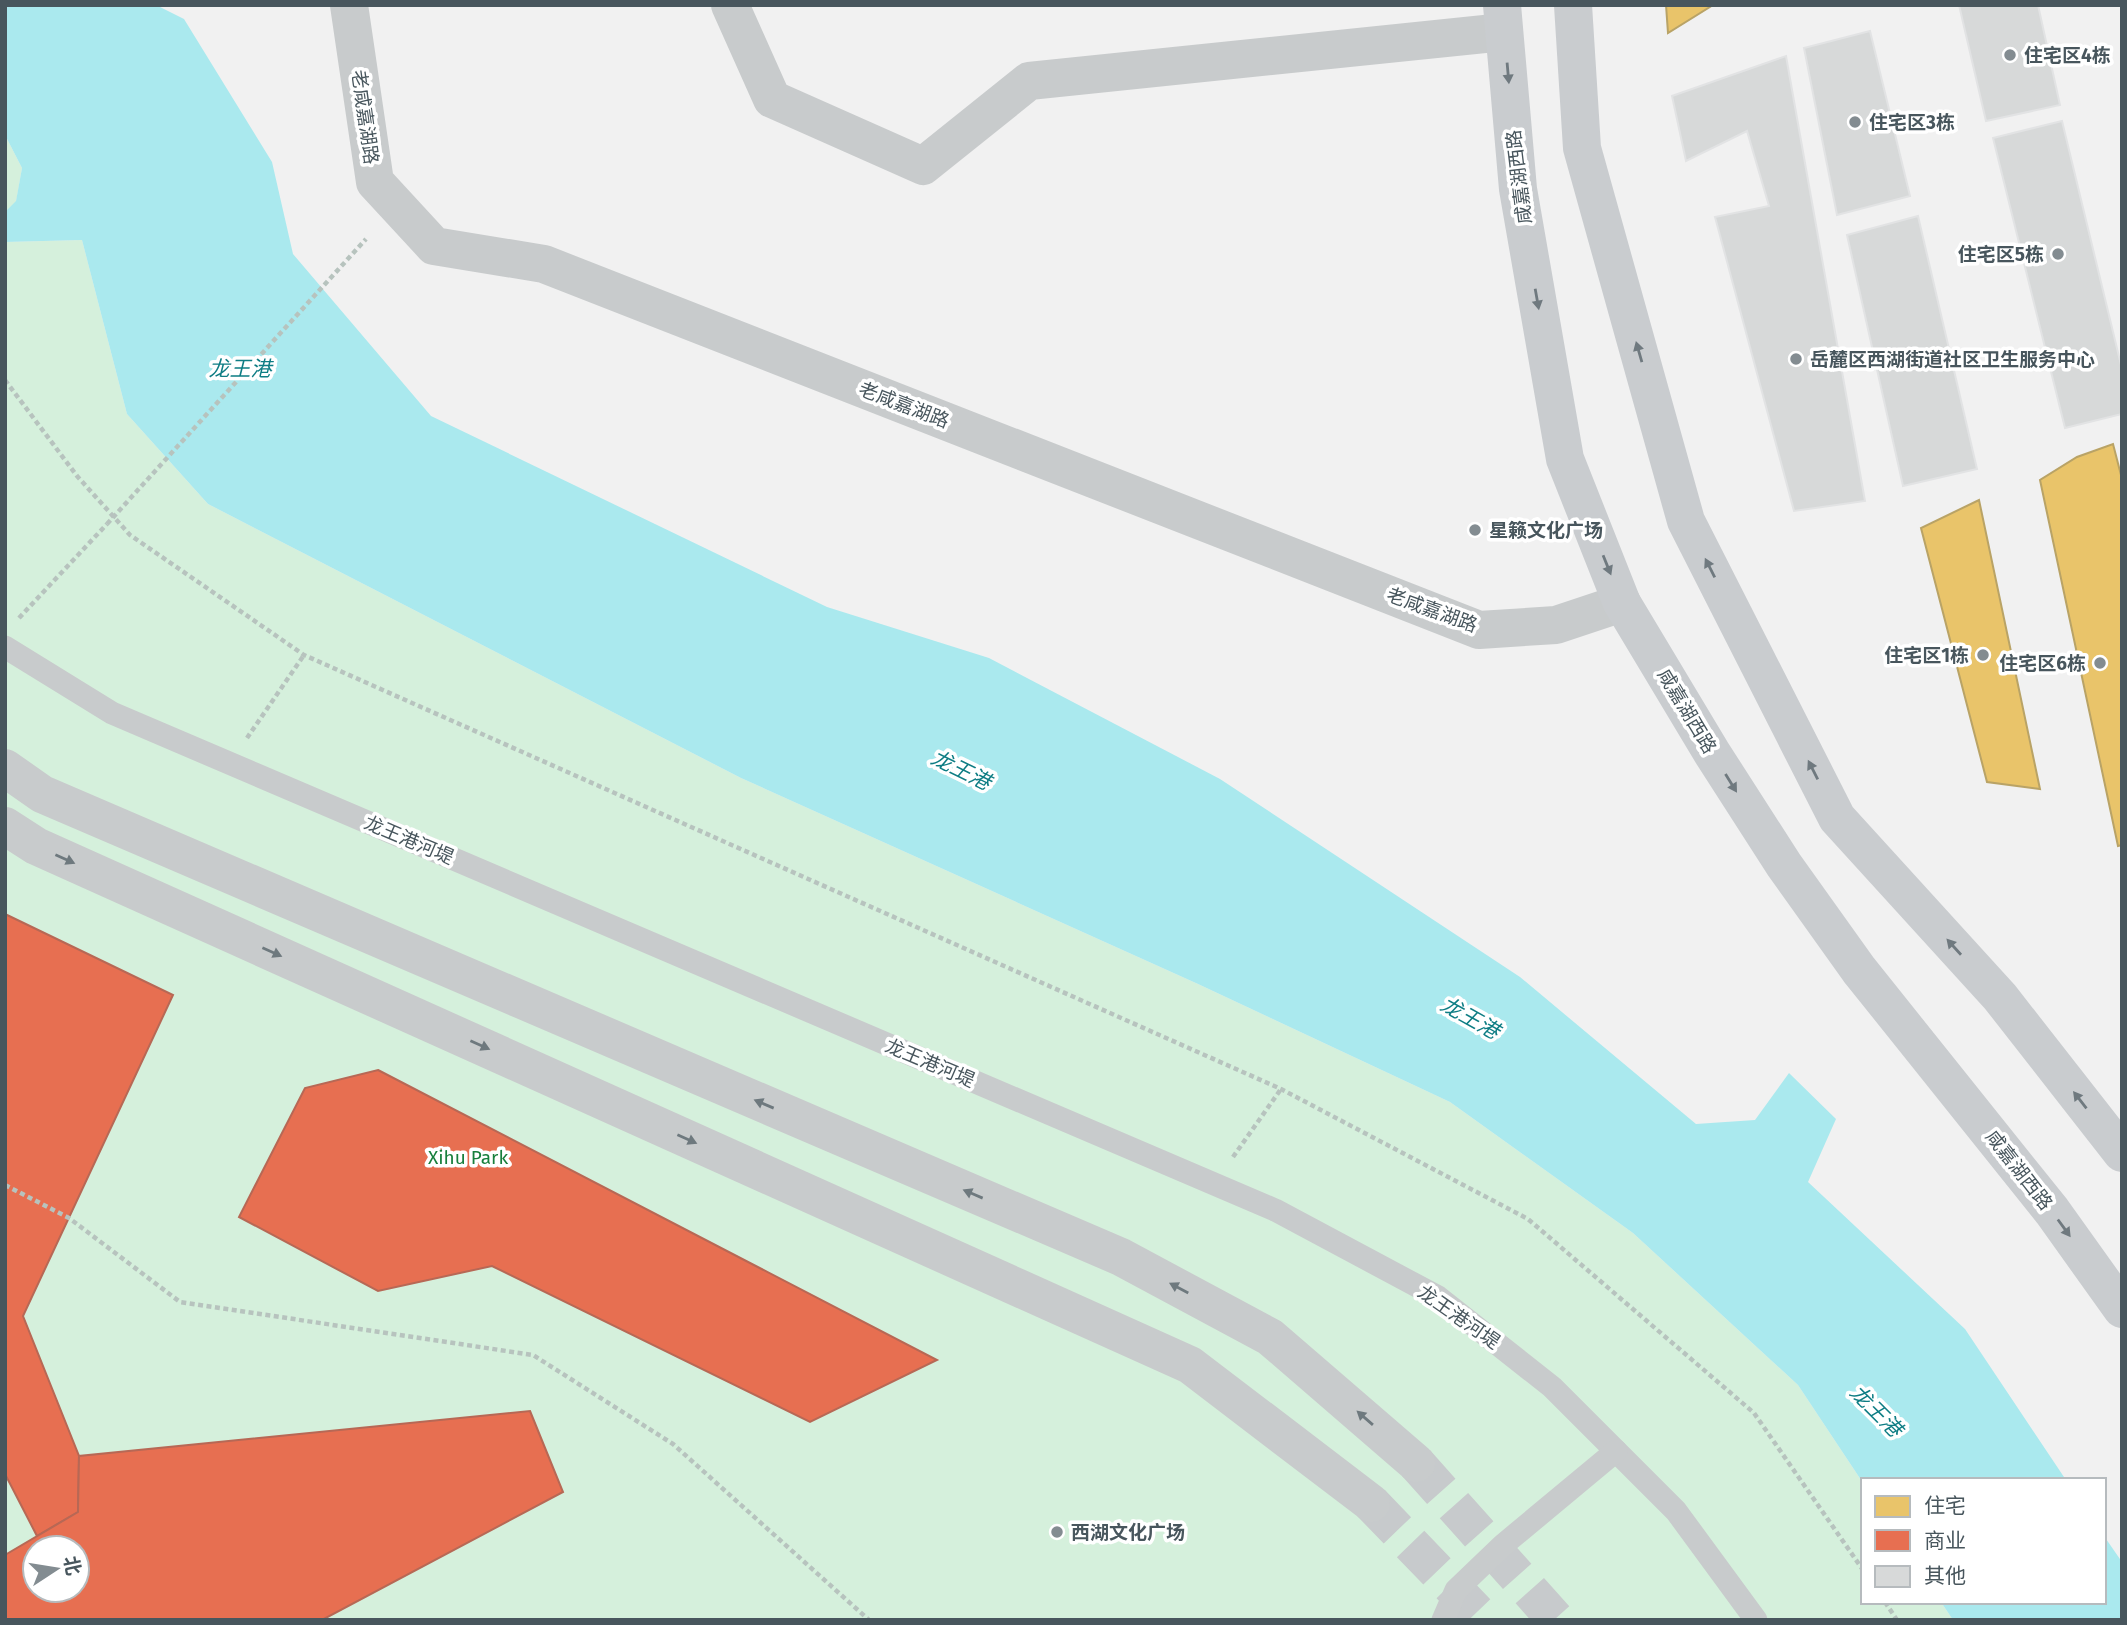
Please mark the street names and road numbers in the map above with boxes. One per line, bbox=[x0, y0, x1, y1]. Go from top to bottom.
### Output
street label: 老咸嘉湖路 bbox=[347, 68, 383, 166]
street label: 咸嘉湖西路 bbox=[1502, 128, 1536, 226]
street label: 老咸嘉湖路 bbox=[856, 377, 952, 433]
street label: 老咸嘉湖路 bbox=[1383, 583, 1481, 637]
street label: 咸嘉湖西路 bbox=[1653, 664, 1721, 758]
street label: 龙王港河堤 bbox=[361, 811, 457, 869]
street label: 龙王港河堤 bbox=[882, 1034, 978, 1092]
street label: 咸嘉湖西路 bbox=[1981, 1125, 2057, 1215]
street label: 龙王港河堤 bbox=[1413, 1280, 1505, 1354]

